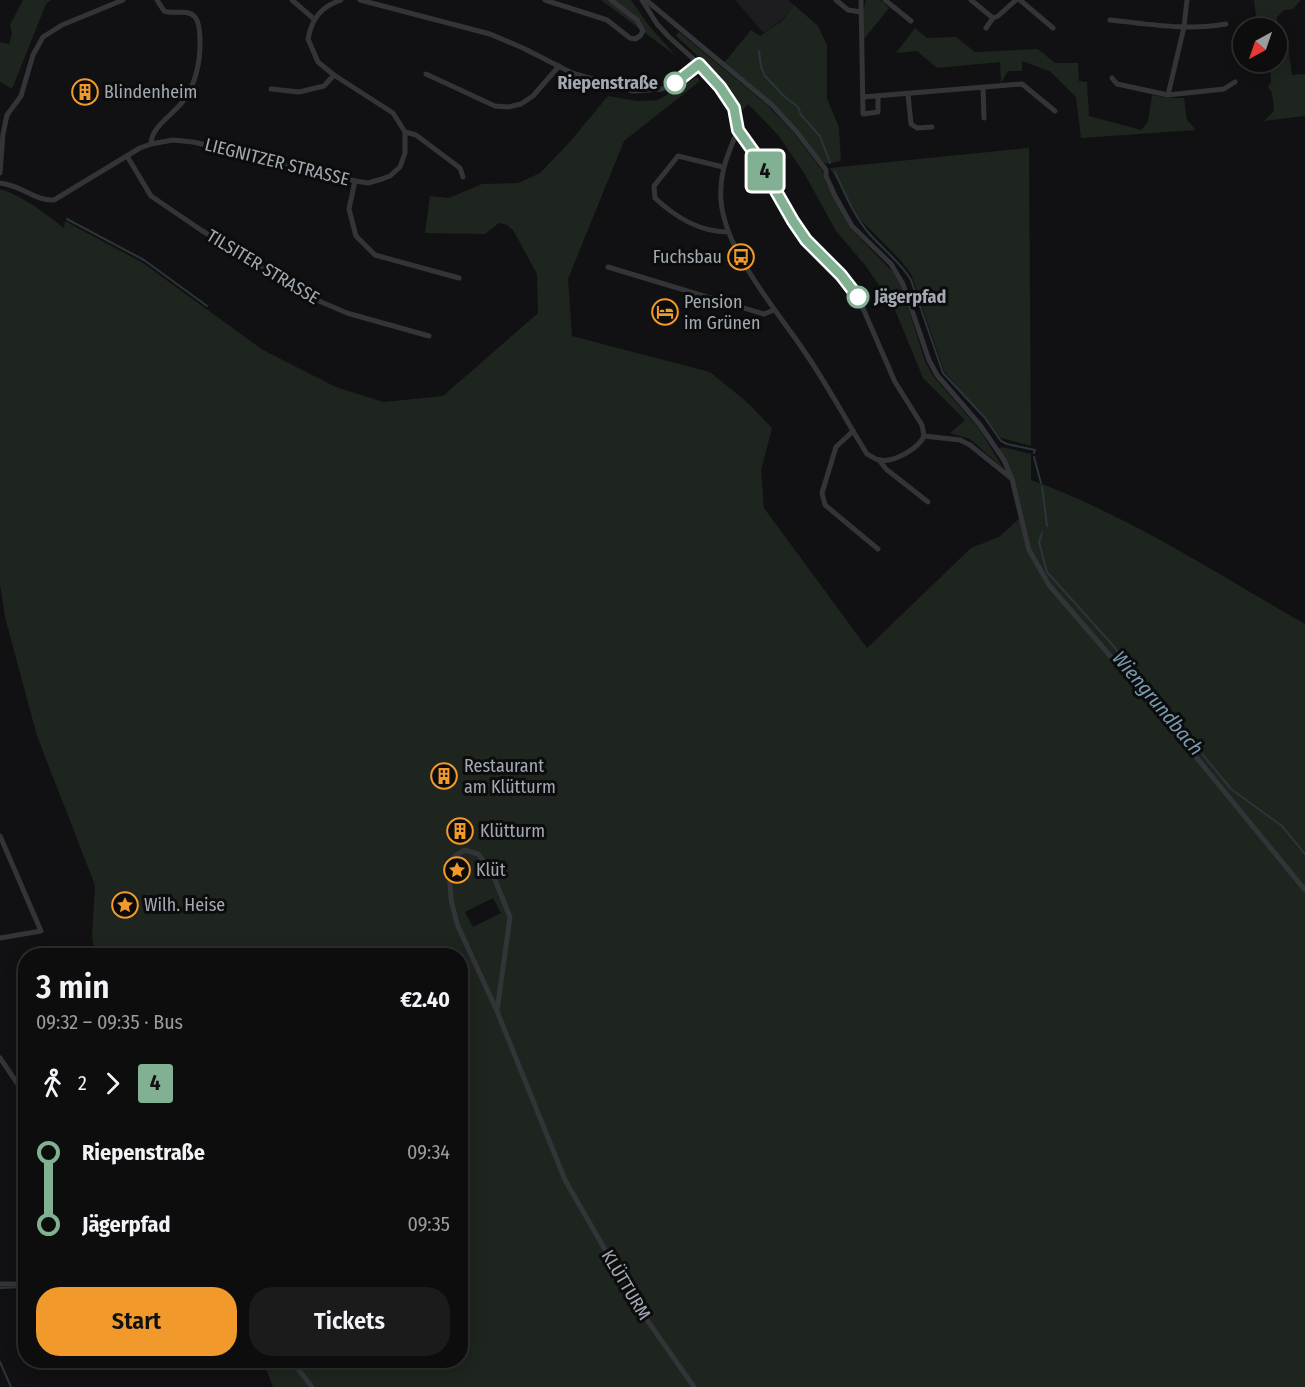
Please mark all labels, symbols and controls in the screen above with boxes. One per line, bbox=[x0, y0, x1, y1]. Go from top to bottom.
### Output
north arrow bbox=[1233, 18, 1287, 72]
map controls bbox=[1233, 18, 1287, 72]
place label: Riepenstraße bbox=[557, 72, 658, 94]
marker: Riepenstraße bbox=[664, 72, 686, 94]
building icon: Blindenheim bbox=[70, 77, 100, 107]
place label: Blindenheim bbox=[104, 81, 197, 103]
street label: LIEGNITZER STRASSE bbox=[202, 133, 352, 191]
line badge: 4 bbox=[746, 152, 784, 190]
text: 4 bbox=[760, 158, 770, 184]
street label: TILSITER STRASSE bbox=[203, 225, 323, 309]
bus stop icon: Fuchsbau bbox=[726, 242, 756, 272]
place label: Fuchsbau bbox=[653, 246, 722, 268]
marker: Jägerpfad bbox=[847, 286, 869, 308]
place label: Jägerpfad bbox=[873, 286, 946, 308]
place label: Pension im Grünen bbox=[684, 291, 760, 334]
hotel icon: Pension im Grünen bbox=[650, 297, 680, 327]
water label: Wiengrundbach bbox=[1107, 646, 1209, 760]
place label: Restaurant am Klütturm bbox=[464, 755, 556, 798]
building icon: Restaurant am Klütturm bbox=[429, 761, 459, 791]
building icon: Klütturm bbox=[445, 816, 475, 846]
place label: Klütturm bbox=[480, 820, 545, 842]
place icon: Klüt bbox=[442, 855, 472, 885]
place label: Klüt bbox=[476, 859, 506, 881]
place icon: Wilh. Heise bbox=[110, 890, 140, 920]
place label: Wilh. Heise bbox=[144, 894, 225, 916]
text: 3 min bbox=[36, 967, 110, 1007]
text: €2.40 bbox=[400, 986, 450, 1013]
text: 09:32 – 09:35 · Bus bbox=[36, 1010, 183, 1034]
icon: walk bbox=[36, 1067, 69, 1100]
icon: forward bbox=[96, 1067, 129, 1100]
text: 4 bbox=[150, 1070, 161, 1096]
text: 2 bbox=[78, 1071, 87, 1095]
text: Riepenstraße bbox=[82, 1139, 205, 1166]
text: 09:34 bbox=[407, 1140, 450, 1164]
text: Jägerpfad bbox=[82, 1211, 170, 1238]
text: 09:35 bbox=[407, 1212, 450, 1236]
street label: KLÜTTURM bbox=[597, 1246, 655, 1324]
button: Start bbox=[36, 1287, 237, 1356]
button: Tickets bbox=[249, 1287, 450, 1356]

